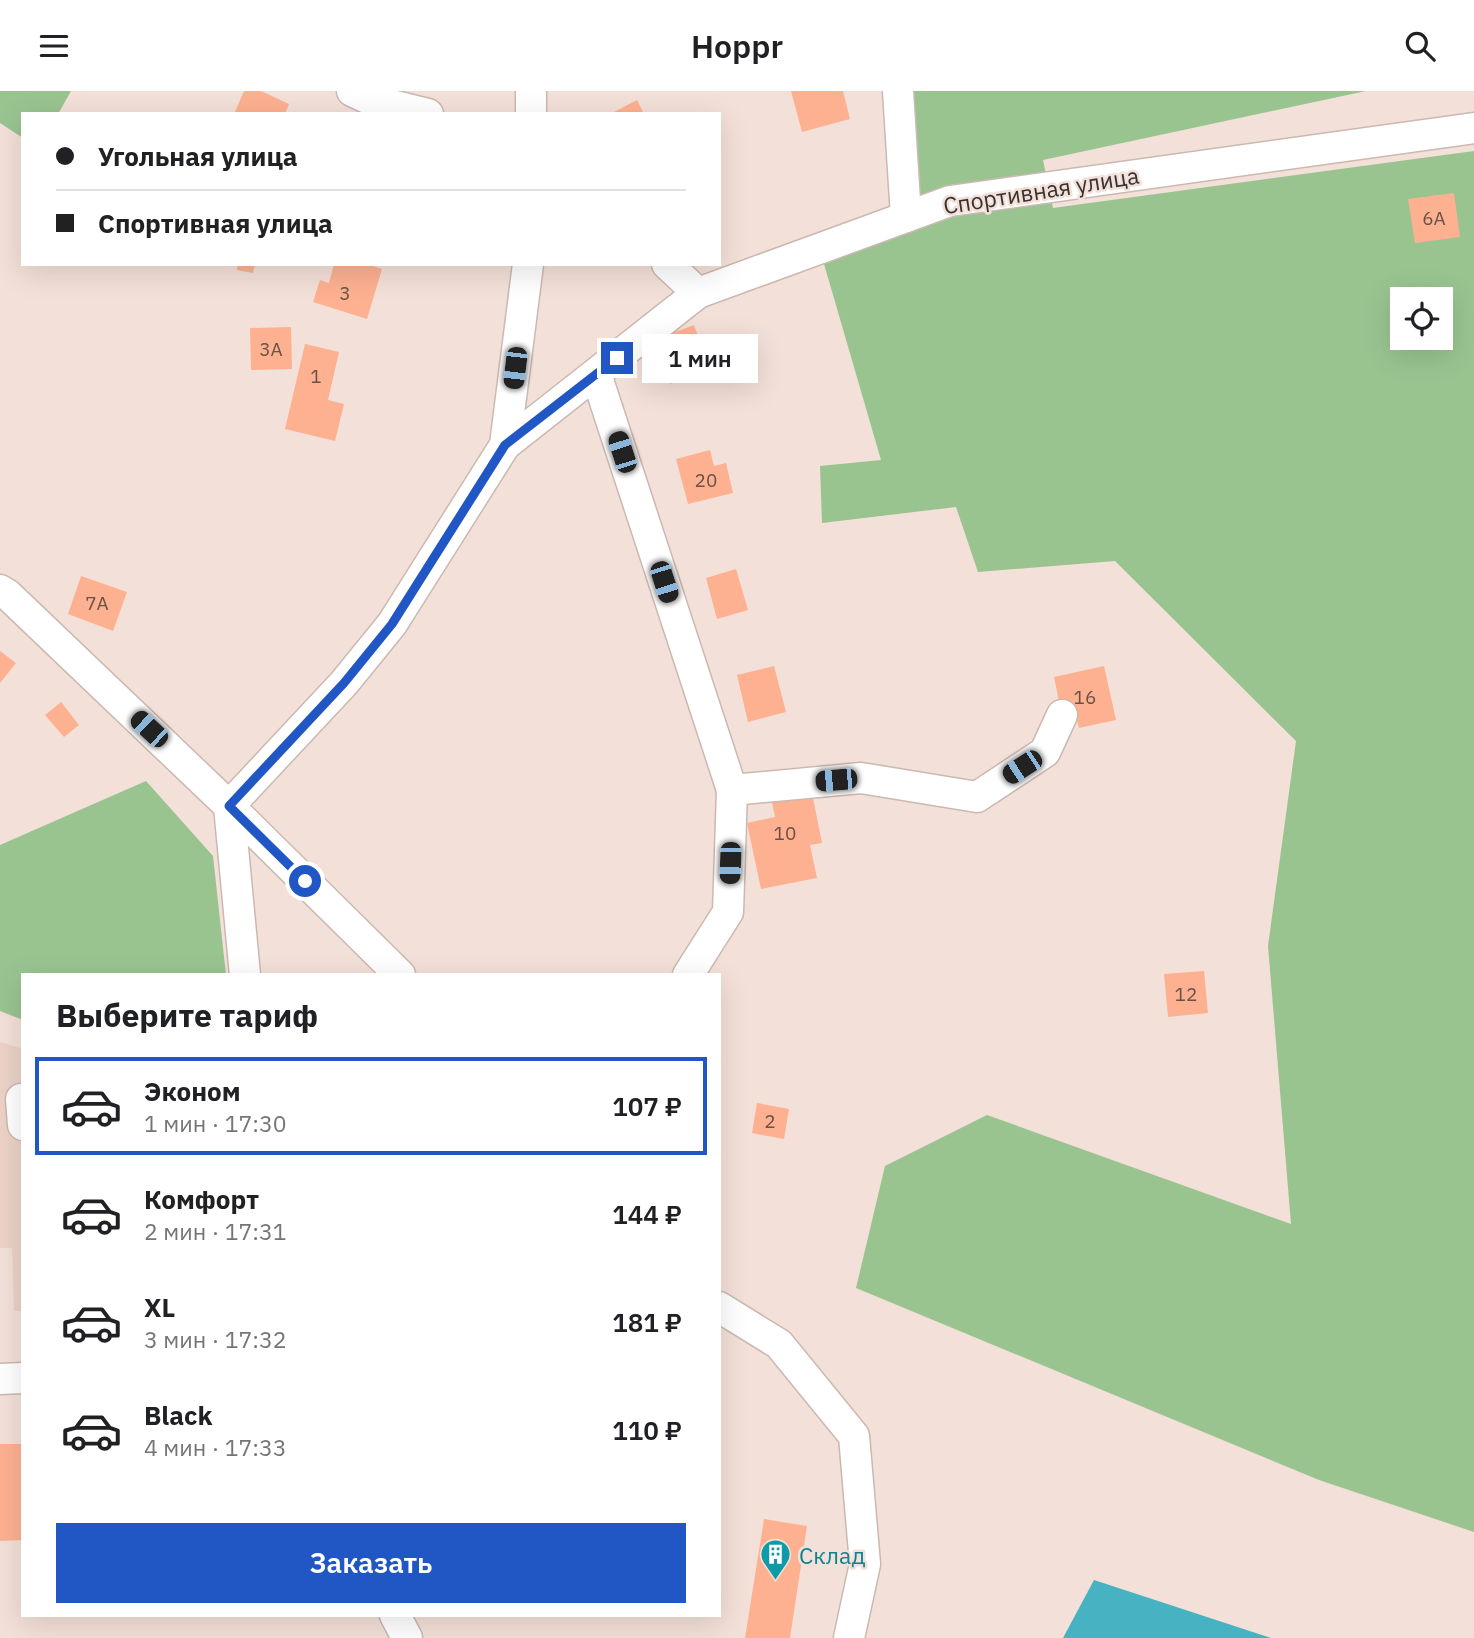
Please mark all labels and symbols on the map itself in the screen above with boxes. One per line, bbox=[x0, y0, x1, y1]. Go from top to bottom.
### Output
street label: Спортивная улица bbox=[941, 160, 1141, 220]
house number: 6А bbox=[1422, 206, 1446, 230]
house number: 3 bbox=[339, 281, 351, 305]
callout: 1 мин bbox=[642, 334, 757, 383]
house number: 3А bbox=[259, 337, 283, 361]
route end bbox=[601, 342, 633, 374]
car bbox=[503, 346, 528, 390]
house number: 1 bbox=[310, 364, 322, 388]
car bbox=[606, 429, 639, 475]
house number: 20 bbox=[695, 468, 717, 492]
car bbox=[648, 559, 681, 605]
house number: 7А bbox=[85, 591, 109, 615]
house number: 16 bbox=[1074, 685, 1096, 709]
car bbox=[127, 707, 172, 751]
car bbox=[999, 747, 1046, 787]
car bbox=[815, 768, 858, 792]
house number: 10 bbox=[774, 821, 796, 845]
car bbox=[719, 842, 742, 884]
route start bbox=[289, 865, 321, 897]
house number: 12 bbox=[1175, 982, 1197, 1006]
house number: 2 bbox=[764, 1109, 776, 1133]
building icon: Склад bbox=[759, 1538, 793, 1582]
place label: Склад bbox=[799, 1540, 866, 1570]

